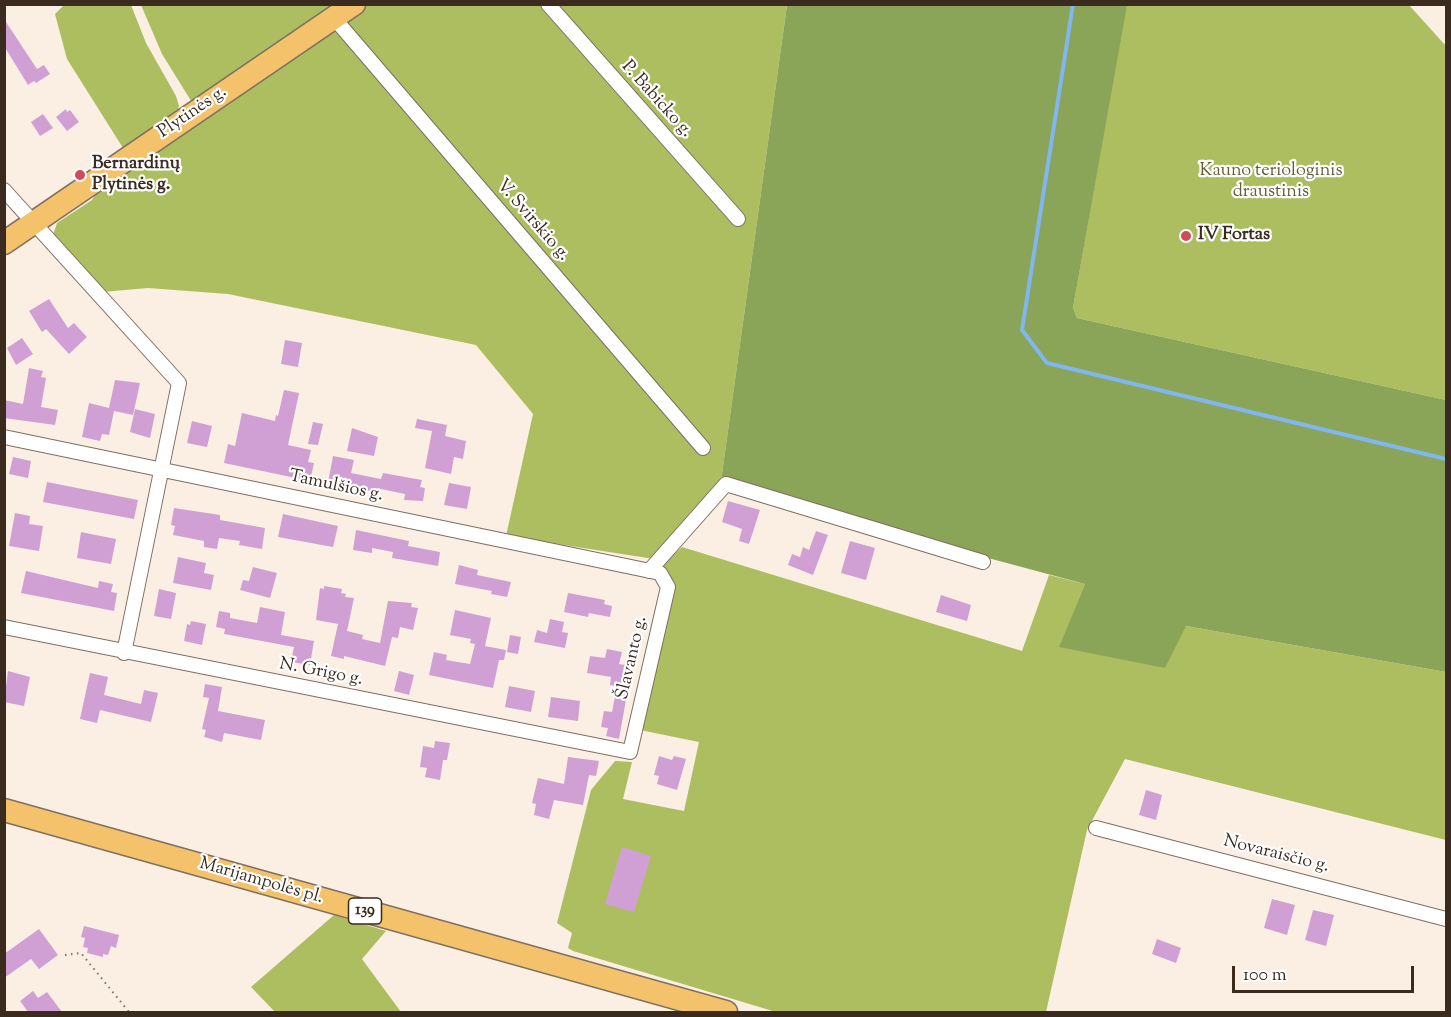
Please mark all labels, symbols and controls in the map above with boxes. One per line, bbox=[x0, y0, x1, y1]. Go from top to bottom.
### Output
street label: P. Babicko g. bbox=[616, 57, 696, 143]
street label: Plytinės g. bbox=[155, 82, 231, 144]
place label: Bernardinų Plytinės g. bbox=[92, 154, 180, 196]
park label: Kauno teriologinis draustinis bbox=[1199, 161, 1343, 204]
marker: Bernardinų Plytinės g. bbox=[73, 168, 87, 182]
street label: V. Svirskio g. bbox=[491, 176, 573, 266]
place label: IV Fortas bbox=[1198, 225, 1270, 247]
marker: IV Fortas bbox=[1179, 229, 1193, 243]
street label: Tamulšios g. bbox=[287, 466, 385, 508]
street label: Šlavanto g. bbox=[613, 614, 653, 702]
street label: N. Grigo g. bbox=[277, 654, 365, 692]
street label: Novaraisčio g. bbox=[1221, 831, 1331, 879]
street label: Marijampolės pl. bbox=[197, 854, 325, 910]
road number: 139 bbox=[348, 898, 382, 924]
scale bar bbox=[1235, 954, 1416, 992]
text: 100 m bbox=[1243, 963, 1287, 989]

